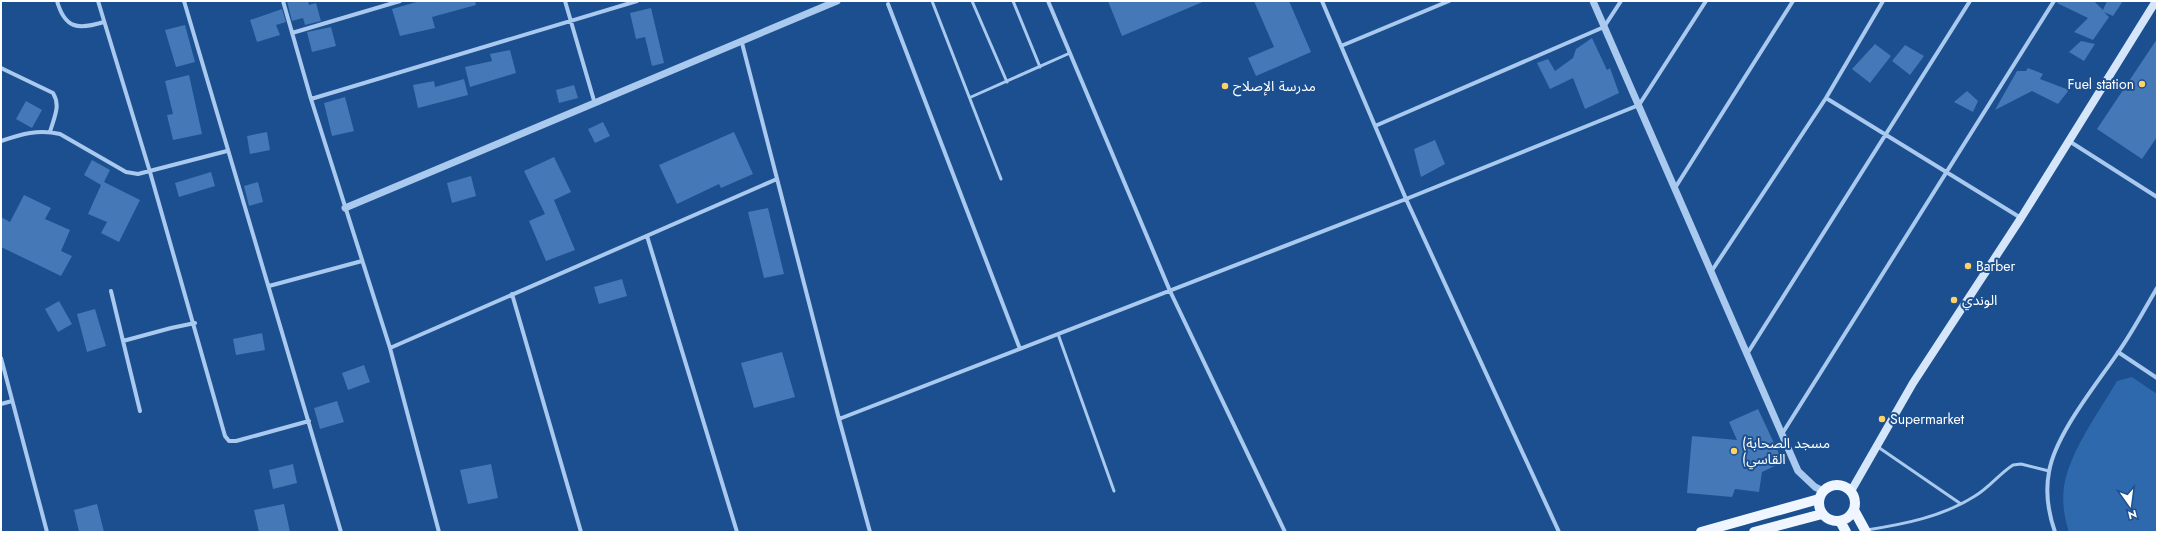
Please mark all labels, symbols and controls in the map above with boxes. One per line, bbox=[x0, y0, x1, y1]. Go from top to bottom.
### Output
place label: Fuel station bbox=[2068, 74, 2134, 94]
place label: مدرسة الإصلاح bbox=[1233, 76, 1316, 97]
marker: Fuel station bbox=[2137, 79, 2147, 89]
marker: مدرسة الإصلاح bbox=[1220, 81, 1230, 91]
place label: Barber bbox=[1976, 256, 2016, 276]
marker: Barber bbox=[1963, 261, 1973, 271]
place label: الوندي bbox=[1962, 290, 1997, 311]
marker: الوندي bbox=[1949, 295, 1959, 305]
place label: Supermarket bbox=[1890, 409, 1965, 429]
marker: Supermarket bbox=[1877, 414, 1887, 424]
place label: (مسجد الصحابة (القاسي bbox=[1742, 433, 1830, 470]
marker: (مسجد الصحابة (القاسي bbox=[1729, 446, 1739, 456]
north arrow bbox=[2110, 485, 2150, 525]
text: N bbox=[2126, 506, 2139, 524]

